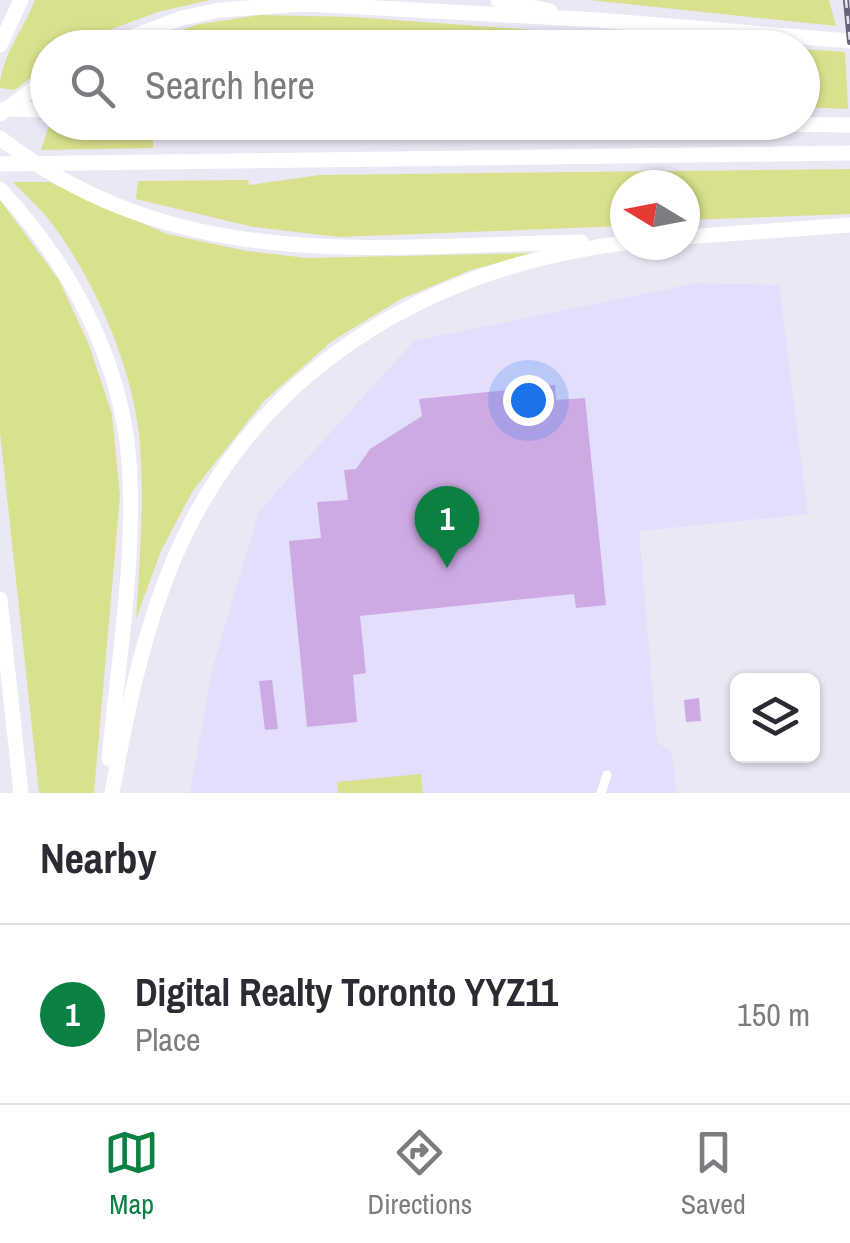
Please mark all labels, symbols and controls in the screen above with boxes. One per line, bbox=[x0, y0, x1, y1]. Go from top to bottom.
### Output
search box bbox=[30, 30, 820, 140]
icon: search bbox=[65, 58, 120, 113]
text: Search here bbox=[145, 60, 315, 111]
north arrow bbox=[610, 170, 700, 260]
your location bbox=[503, 375, 554, 426]
pin: 1 bbox=[414, 486, 480, 568]
map controls bbox=[730, 673, 820, 763]
button: layers bbox=[730, 673, 820, 763]
text: Nearby bbox=[40, 830, 157, 886]
text: Digital Realty Toronto YYZ11 bbox=[135, 967, 558, 1018]
text: 1 bbox=[65, 993, 80, 1036]
text: 150 m bbox=[737, 993, 810, 1036]
text: Place bbox=[135, 1018, 201, 1061]
tab: Map bbox=[104, 1125, 159, 1223]
tab: Directions bbox=[368, 1125, 472, 1223]
tab: Saved bbox=[681, 1125, 746, 1223]

